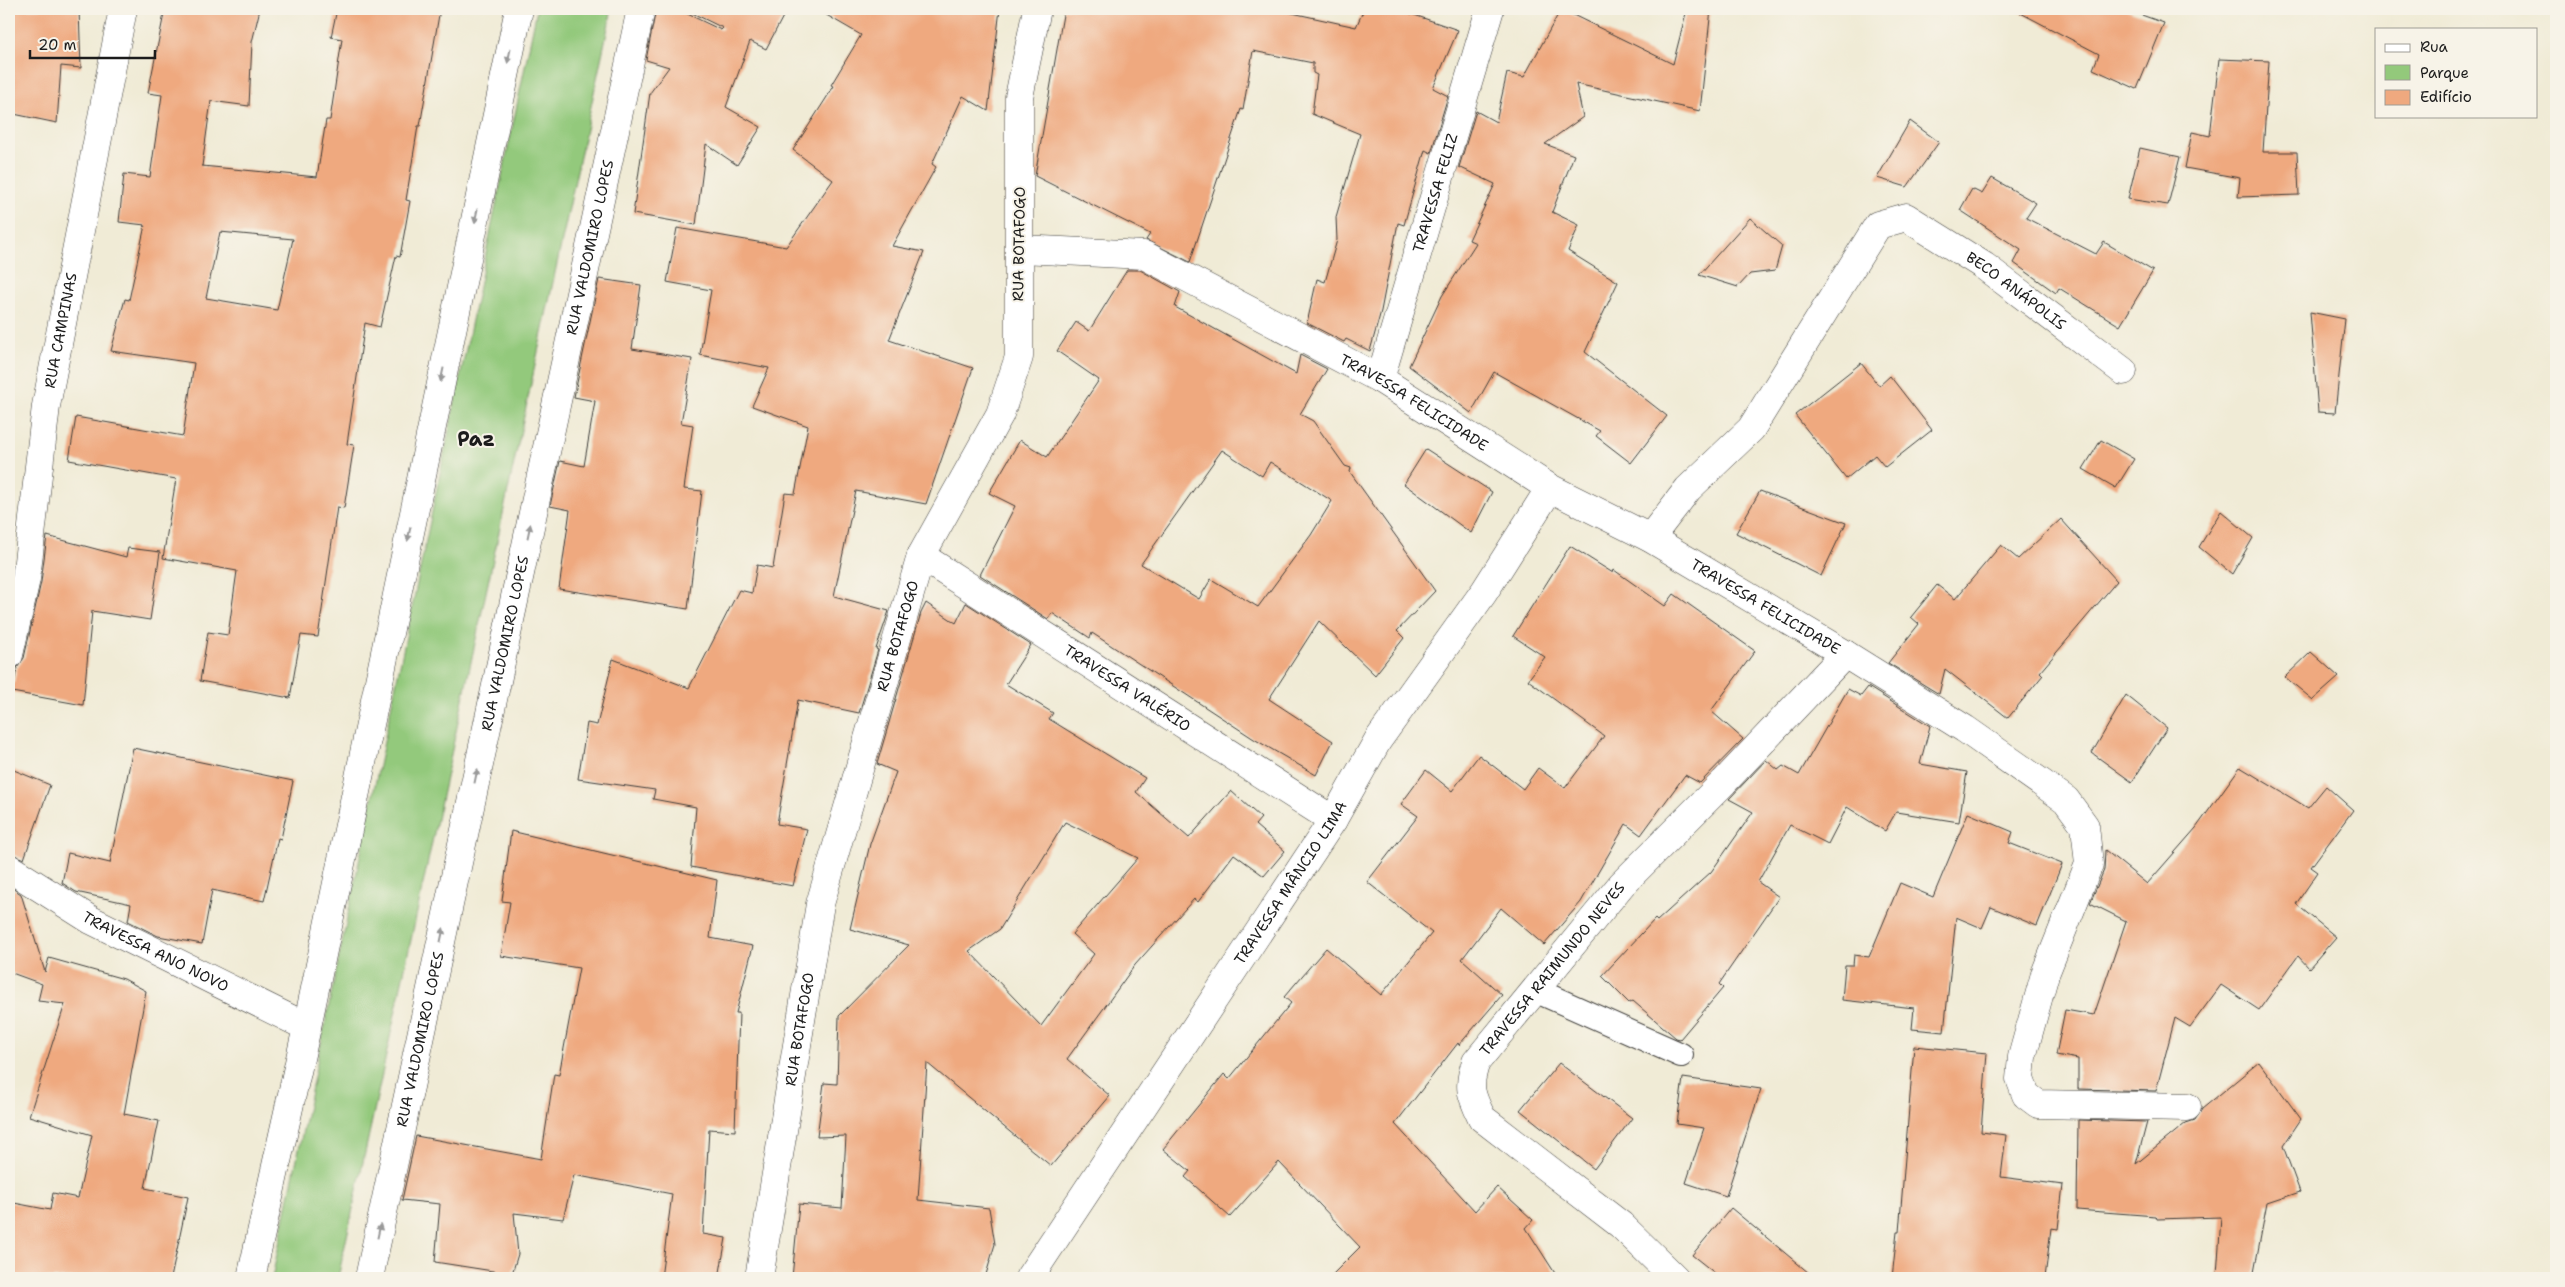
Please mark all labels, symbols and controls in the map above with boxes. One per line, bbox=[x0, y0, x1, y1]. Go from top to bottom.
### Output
scale bar bbox=[30, 28, 155, 60]
legend bbox=[2375, 28, 2538, 118]
text: 20 m bbox=[38, 35, 77, 55]
text: Rua bbox=[2420, 37, 2449, 57]
one-way arrow bbox=[504, 49, 512, 65]
text: Parque bbox=[2420, 63, 2469, 83]
text: Edifício bbox=[2420, 87, 2472, 107]
street label: TRAVESSA FELIZ bbox=[1408, 131, 1462, 255]
street label: RUA VALDOMIRO LOPES bbox=[561, 158, 618, 337]
street label: RUA BOTAFOGO bbox=[1008, 186, 1030, 302]
one-way arrow bbox=[471, 208, 479, 224]
street label: BECO ANÁPOLIS bbox=[1962, 247, 2070, 334]
street label: RUA CAMPINAS bbox=[40, 271, 82, 390]
street label: TRAVESSA FELICIDADE bbox=[1336, 350, 1492, 456]
one-way arrow bbox=[438, 367, 446, 383]
district label: Paz bbox=[457, 426, 495, 452]
one-way arrow bbox=[525, 524, 533, 539]
one-way arrow bbox=[405, 526, 413, 542]
street label: RUA VALDOMIRO LOPES bbox=[477, 554, 534, 733]
street label: TRAVESSA FELICIDADE bbox=[1687, 554, 1844, 659]
street label: RUA BOTAFOGO bbox=[872, 578, 923, 694]
street label: TRAVESSA VALÉRIO bbox=[1060, 640, 1194, 736]
one-way arrow bbox=[473, 767, 481, 783]
street label: TRAVESSA MÂNCIO LIMA bbox=[1230, 797, 1352, 968]
street label: TRAVESSA RAIMUNDO NEVES bbox=[1475, 878, 1629, 1060]
street label: TRAVESSA ANO NOVO bbox=[78, 907, 232, 997]
one-way arrow bbox=[439, 926, 447, 942]
street label: RUA VALDOMIRO LOPES bbox=[392, 950, 449, 1129]
street label: RUA BOTAFOGO bbox=[780, 971, 819, 1088]
one-way arrow bbox=[375, 1223, 383, 1238]

